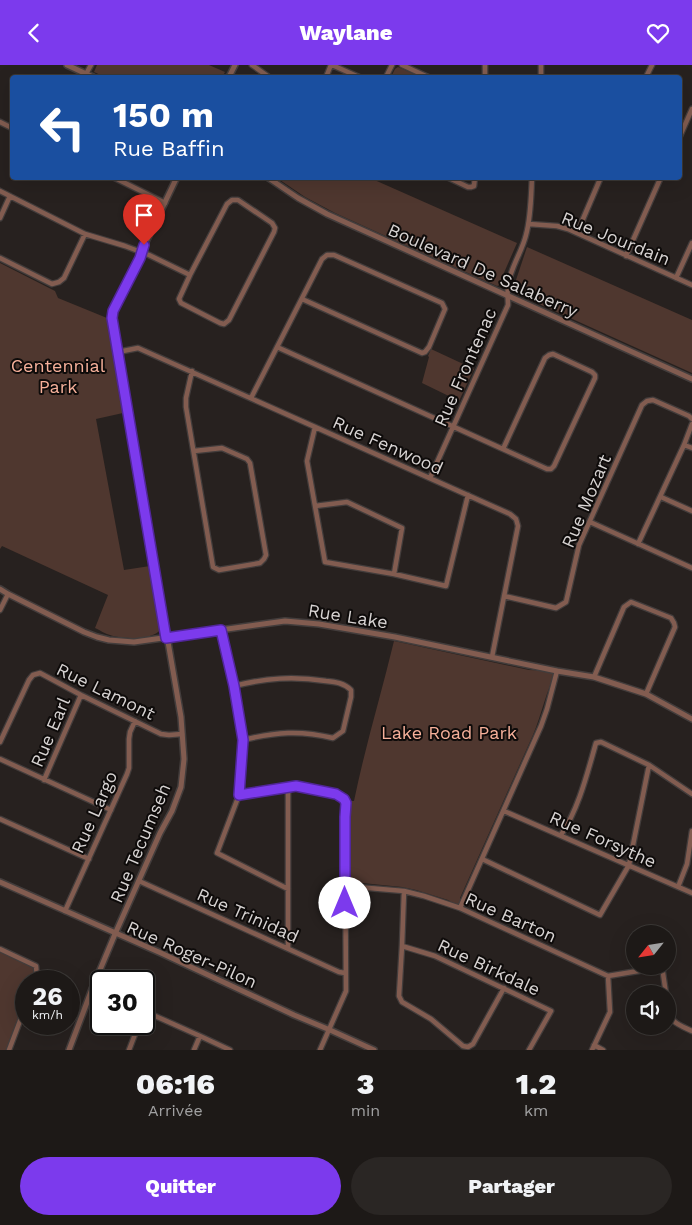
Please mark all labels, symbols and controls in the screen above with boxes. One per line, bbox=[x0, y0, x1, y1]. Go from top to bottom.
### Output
icon: back bbox=[20, 19, 48, 47]
icon: heart bbox=[644, 19, 672, 47]
text: Waylane bbox=[299, 20, 393, 45]
text: 150 m bbox=[113, 94, 214, 136]
icon: left bbox=[30, 95, 95, 160]
text: Rue Baffin bbox=[113, 136, 225, 161]
pin bbox=[123, 194, 165, 245]
icon: arrive bbox=[130, 201, 158, 229]
street label: Rue Jourdain bbox=[559, 207, 673, 269]
street label: Boulevard De Salaberry bbox=[385, 219, 582, 322]
street label: Rue Frontenac bbox=[429, 304, 501, 430]
park label: Centennial Park bbox=[11, 355, 106, 397]
street label: Rue Fenwood bbox=[330, 411, 446, 479]
street label: Rue Mozart bbox=[557, 451, 615, 551]
street label: Rue Lake bbox=[307, 599, 389, 633]
street label: Rue Lamont bbox=[53, 658, 159, 724]
street label: Rue Earl bbox=[26, 693, 74, 770]
park label: Lake Road Park bbox=[381, 722, 517, 743]
street label: Rue Largo bbox=[67, 768, 121, 856]
street label: Rue Tecumseh bbox=[105, 780, 175, 906]
street label: Rue Forsythe bbox=[546, 806, 660, 872]
position arrow bbox=[318, 876, 370, 928]
street label: Rue Trinidad bbox=[194, 883, 302, 947]
street label: Rue Barton bbox=[462, 888, 560, 946]
street label: Rue Roger-Pilon bbox=[124, 916, 260, 992]
north arrow bbox=[626, 925, 676, 975]
map controls bbox=[626, 925, 676, 1035]
street label: Rue Birkdale bbox=[434, 934, 544, 1000]
speed limit sign: 30 bbox=[90, 970, 155, 1035]
text: 26 bbox=[32, 982, 63, 1011]
button: sound bbox=[626, 985, 676, 1035]
text: km/h bbox=[32, 1008, 63, 1022]
text: 06:16 bbox=[136, 1066, 215, 1101]
text: 3 bbox=[356, 1066, 374, 1101]
text: 1.2 bbox=[516, 1066, 556, 1101]
text: Arrivée bbox=[148, 1101, 203, 1120]
text: min bbox=[351, 1101, 380, 1120]
text: km bbox=[524, 1101, 548, 1120]
button: Quitter bbox=[20, 1157, 341, 1215]
button: Partager bbox=[351, 1157, 672, 1215]

